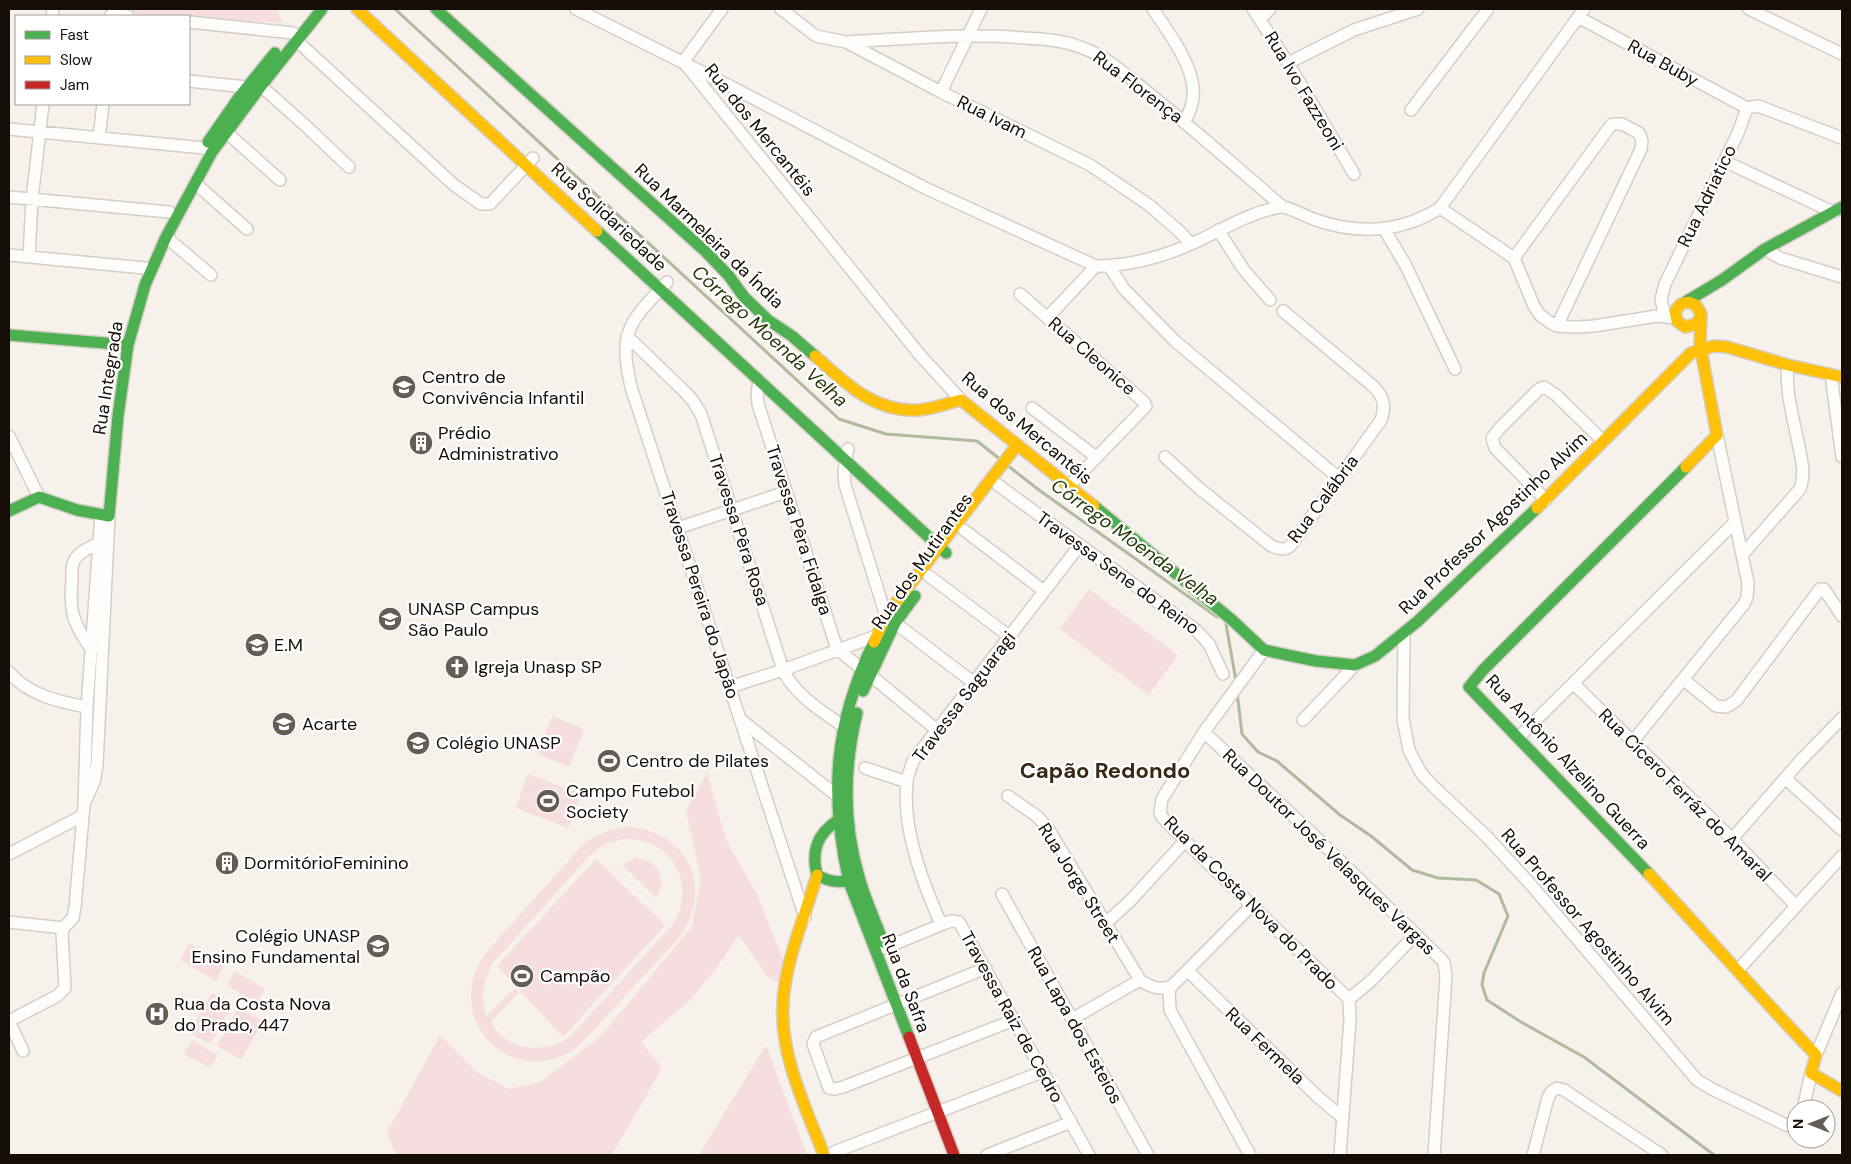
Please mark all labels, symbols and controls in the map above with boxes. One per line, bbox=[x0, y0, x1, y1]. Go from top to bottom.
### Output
legend bbox=[15, 15, 190, 105]
text: Fast bbox=[60, 25, 89, 45]
street label: Rua Ivo Fazzeoni bbox=[1259, 27, 1349, 155]
street label: Rua Buby bbox=[1623, 34, 1703, 92]
street label: Rua Florença bbox=[1088, 45, 1188, 129]
text: Slow bbox=[60, 50, 93, 70]
street label: Rua dos Mercantéis bbox=[699, 59, 821, 201]
text: Jam bbox=[60, 75, 89, 95]
street label: Rua Ivam bbox=[953, 90, 1031, 144]
street label: Rua Adriatico bbox=[1672, 141, 1742, 251]
street label: Rua Solidariedade bbox=[546, 157, 672, 277]
street label: Rua Marmeleira da Índia bbox=[629, 158, 789, 314]
water label: Córrego Moenda Velha bbox=[687, 259, 853, 413]
street label: Rua Cleonice bbox=[1043, 311, 1141, 401]
street label: Rua Integrada bbox=[87, 319, 129, 437]
place label: Centro de Convivência Infantil bbox=[422, 365, 584, 410]
street label: Rua dos Mercantéis bbox=[957, 366, 1097, 490]
school or university icon: Centro de Convivência Infantil bbox=[391, 374, 417, 400]
place label: Prédio Administrativo bbox=[438, 421, 559, 466]
street label: Rua Professor Agostinho Alvim bbox=[1393, 426, 1593, 620]
building icon: Prédio Administrativo bbox=[408, 430, 434, 456]
street label: Travessa Pêra Fidalga bbox=[760, 442, 838, 618]
street label: Rua Calábria bbox=[1282, 450, 1364, 548]
street label: Travessa Pêra Rosa bbox=[703, 451, 775, 609]
water label: Córrego Moenda Velha bbox=[1046, 473, 1224, 611]
street label: Travessa Pereira do Japão bbox=[655, 488, 745, 702]
street label: Rua dos Mutirantes bbox=[866, 488, 978, 634]
street label: Travessa Sene do Reino bbox=[1032, 506, 1204, 640]
place label: UNASP Campus São Paulo bbox=[408, 597, 539, 642]
school or university icon: UNASP Campus São Paulo bbox=[377, 606, 403, 632]
street label: Travessa Saguaragi bbox=[907, 627, 1021, 767]
school or university icon: E.M bbox=[244, 632, 270, 658]
place label: E.M bbox=[274, 633, 303, 657]
church icon: Igreja Unasp SP bbox=[444, 654, 470, 680]
place label: Igreja Unasp SP bbox=[474, 655, 602, 679]
street label: Rua Antônio Alzelino Guerra bbox=[1480, 669, 1656, 855]
street label: Rua Cícero Ferráz do Amaral bbox=[1593, 703, 1777, 887]
school or university icon: Acarte bbox=[271, 711, 297, 737]
place label: Acarte bbox=[302, 712, 357, 736]
school or university icon: Colégio UNASP bbox=[405, 730, 431, 756]
place label: Colégio UNASP bbox=[436, 731, 561, 755]
street label: Rua Doutor José Velasques Vargas bbox=[1217, 744, 1441, 960]
sports icon: Centro de Pilates bbox=[596, 748, 622, 774]
place label: Centro de Pilates bbox=[626, 749, 769, 773]
district label: Capão Redondo bbox=[1020, 756, 1190, 785]
place label: Campo Futebol Society bbox=[566, 779, 694, 824]
sports icon: Campo Futebol Society bbox=[535, 788, 561, 814]
street label: Rua da Costa Nova do Prado bbox=[1159, 811, 1343, 995]
street label: Rua Jorge Street bbox=[1032, 818, 1126, 948]
street label: Rua Professor Agostinho Alvim bbox=[1496, 823, 1680, 1031]
building icon: DormitórioFeminino bbox=[214, 850, 240, 876]
place label: DormitórioFeminino bbox=[244, 851, 409, 875]
place label: Colégio UNASP Ensino Fundamental bbox=[192, 924, 360, 969]
street label: Travessa Raiz de Cedro bbox=[955, 927, 1069, 1107]
street label: Rua da Safra bbox=[876, 930, 936, 1036]
school or university icon: Colégio UNASP Ensino Fundamental bbox=[365, 933, 391, 959]
street label: Rua Lapa dos Esteios bbox=[1022, 942, 1128, 1108]
sports icon: Campão bbox=[509, 963, 535, 989]
place label: Campão bbox=[540, 964, 610, 988]
place label: Rua da Costa Nova do Prado, 447 bbox=[174, 992, 331, 1037]
hospital icon: Rua da Costa Nova do Prado, 447 bbox=[144, 1001, 170, 1027]
street label: Rua Fermela bbox=[1220, 1002, 1310, 1090]
north arrow bbox=[1786, 1099, 1836, 1149]
text: N bbox=[1789, 1119, 1807, 1129]

